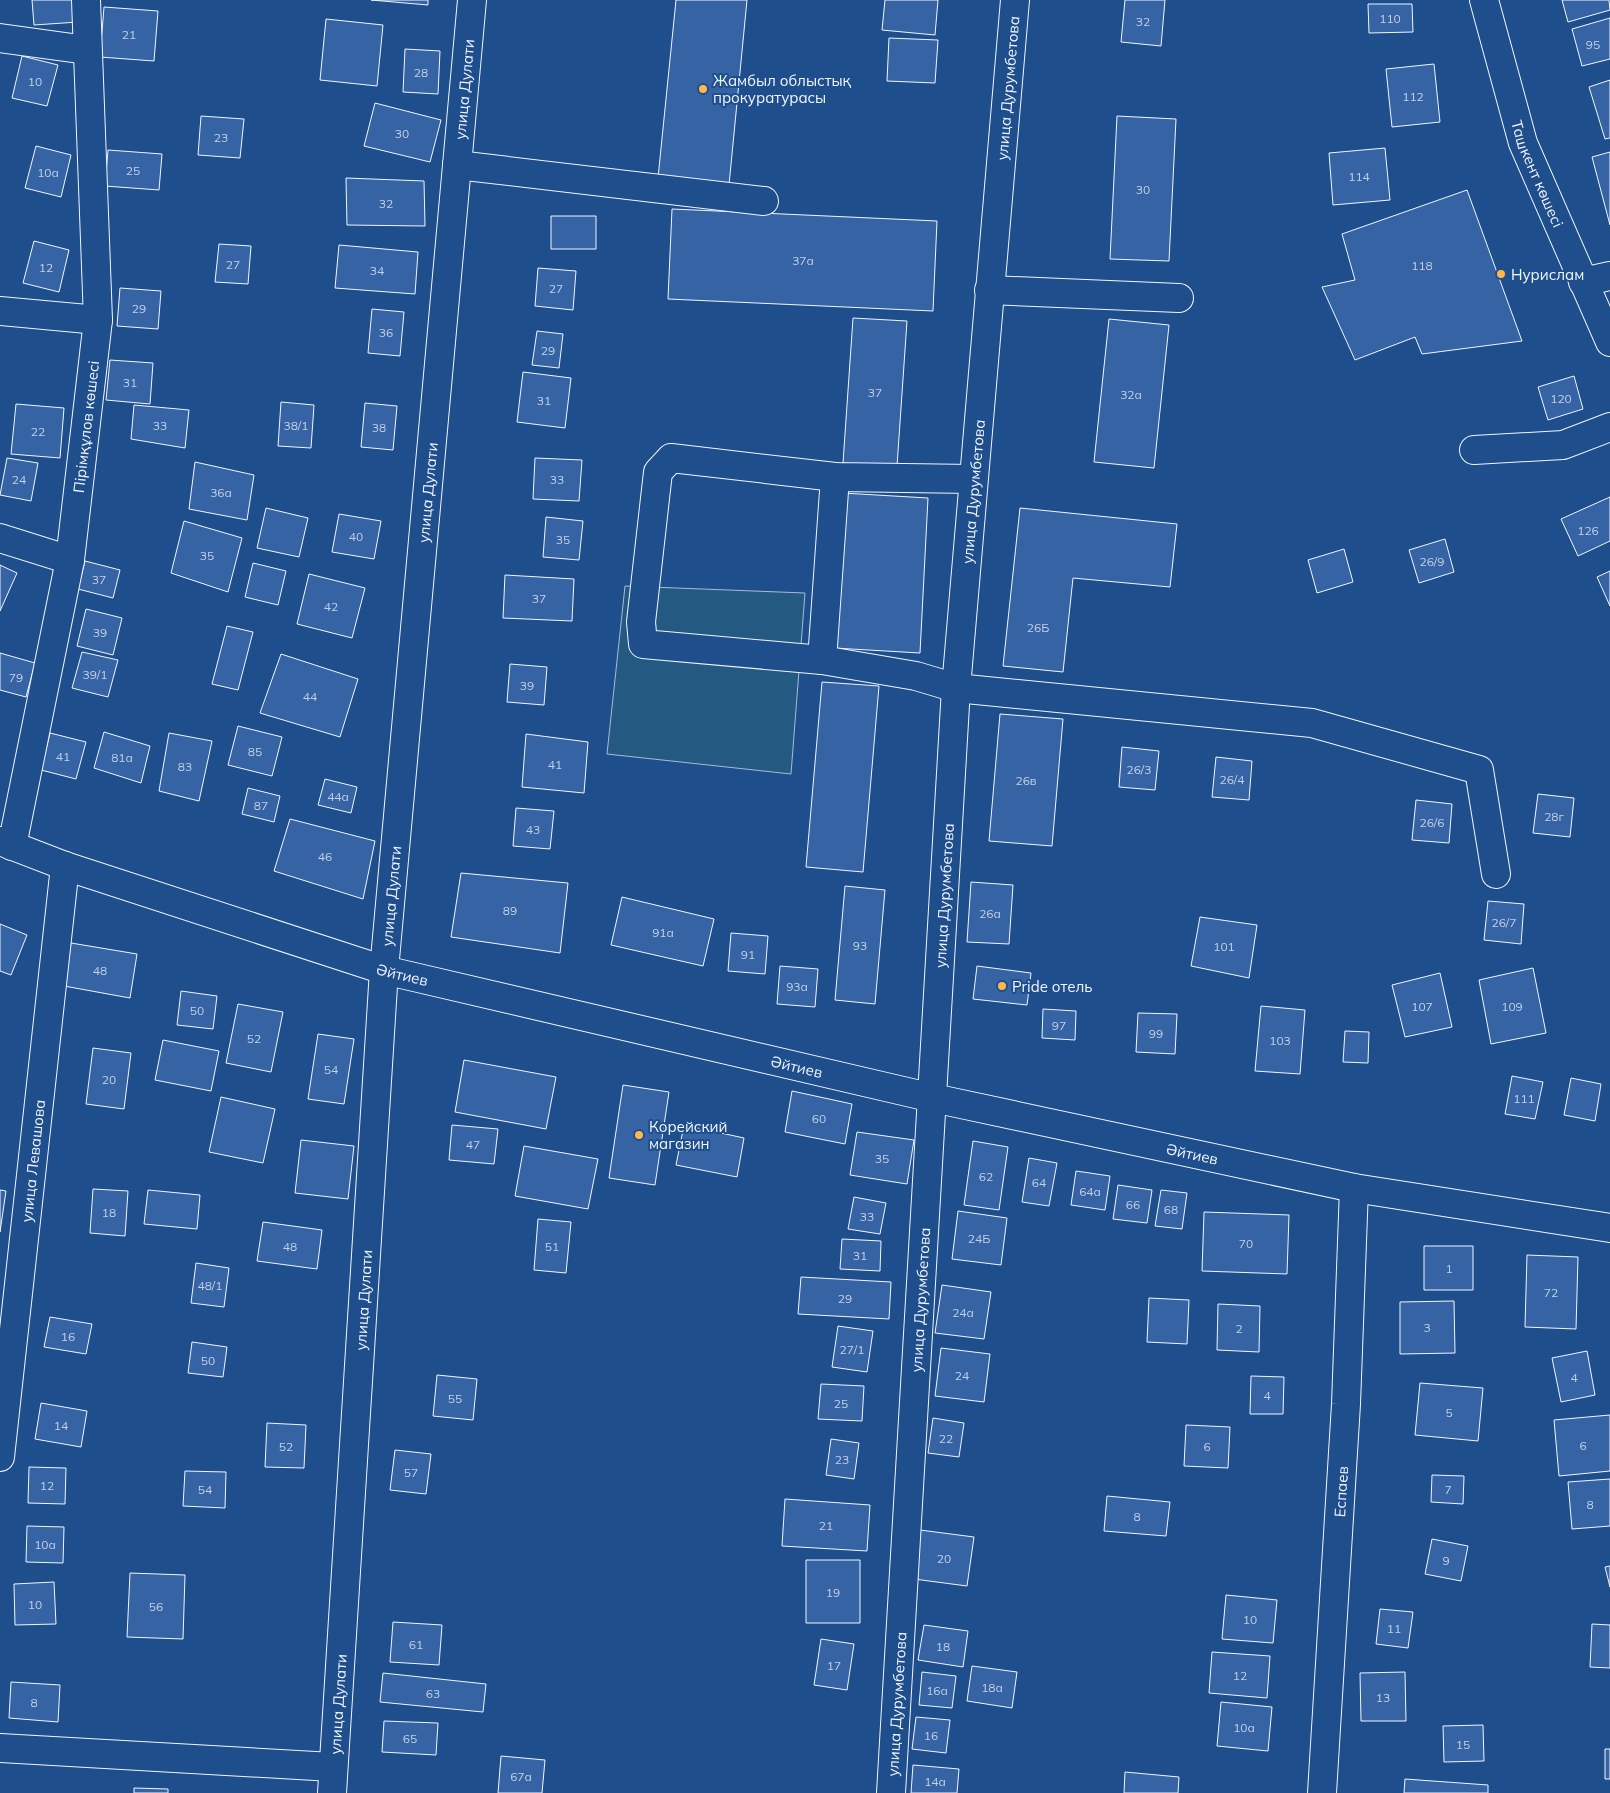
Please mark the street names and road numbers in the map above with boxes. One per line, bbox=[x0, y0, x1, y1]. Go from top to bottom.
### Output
street label: улица Дурумбетова bbox=[992, 15, 1023, 161]
street label: улица Дулати bbox=[450, 38, 478, 140]
street label: Ташкент көшесі bbox=[1508, 118, 1568, 230]
street label: Пірімқұлов көшесі bbox=[68, 360, 103, 494]
street label: улица Дурумбетова bbox=[957, 419, 988, 565]
street label: улица Дулати bbox=[413, 442, 441, 544]
street label: улица Дурумбетова bbox=[930, 823, 958, 968]
street label: улица Дулати bbox=[377, 845, 405, 947]
street label: Әйтиев bbox=[374, 959, 430, 990]
street label: Әйтиев bbox=[769, 1051, 825, 1081]
street label: улица Левашова bbox=[16, 1098, 49, 1223]
street label: Әйтиев bbox=[1165, 1139, 1220, 1168]
street label: улица Дурумбетова bbox=[906, 1227, 934, 1373]
street label: улица Дулати bbox=[350, 1249, 376, 1351]
street label: Еспаев bbox=[1330, 1465, 1352, 1518]
street label: улица Дурумбетова bbox=[882, 1631, 910, 1777]
street label: улица Дулати bbox=[325, 1653, 350, 1755]

